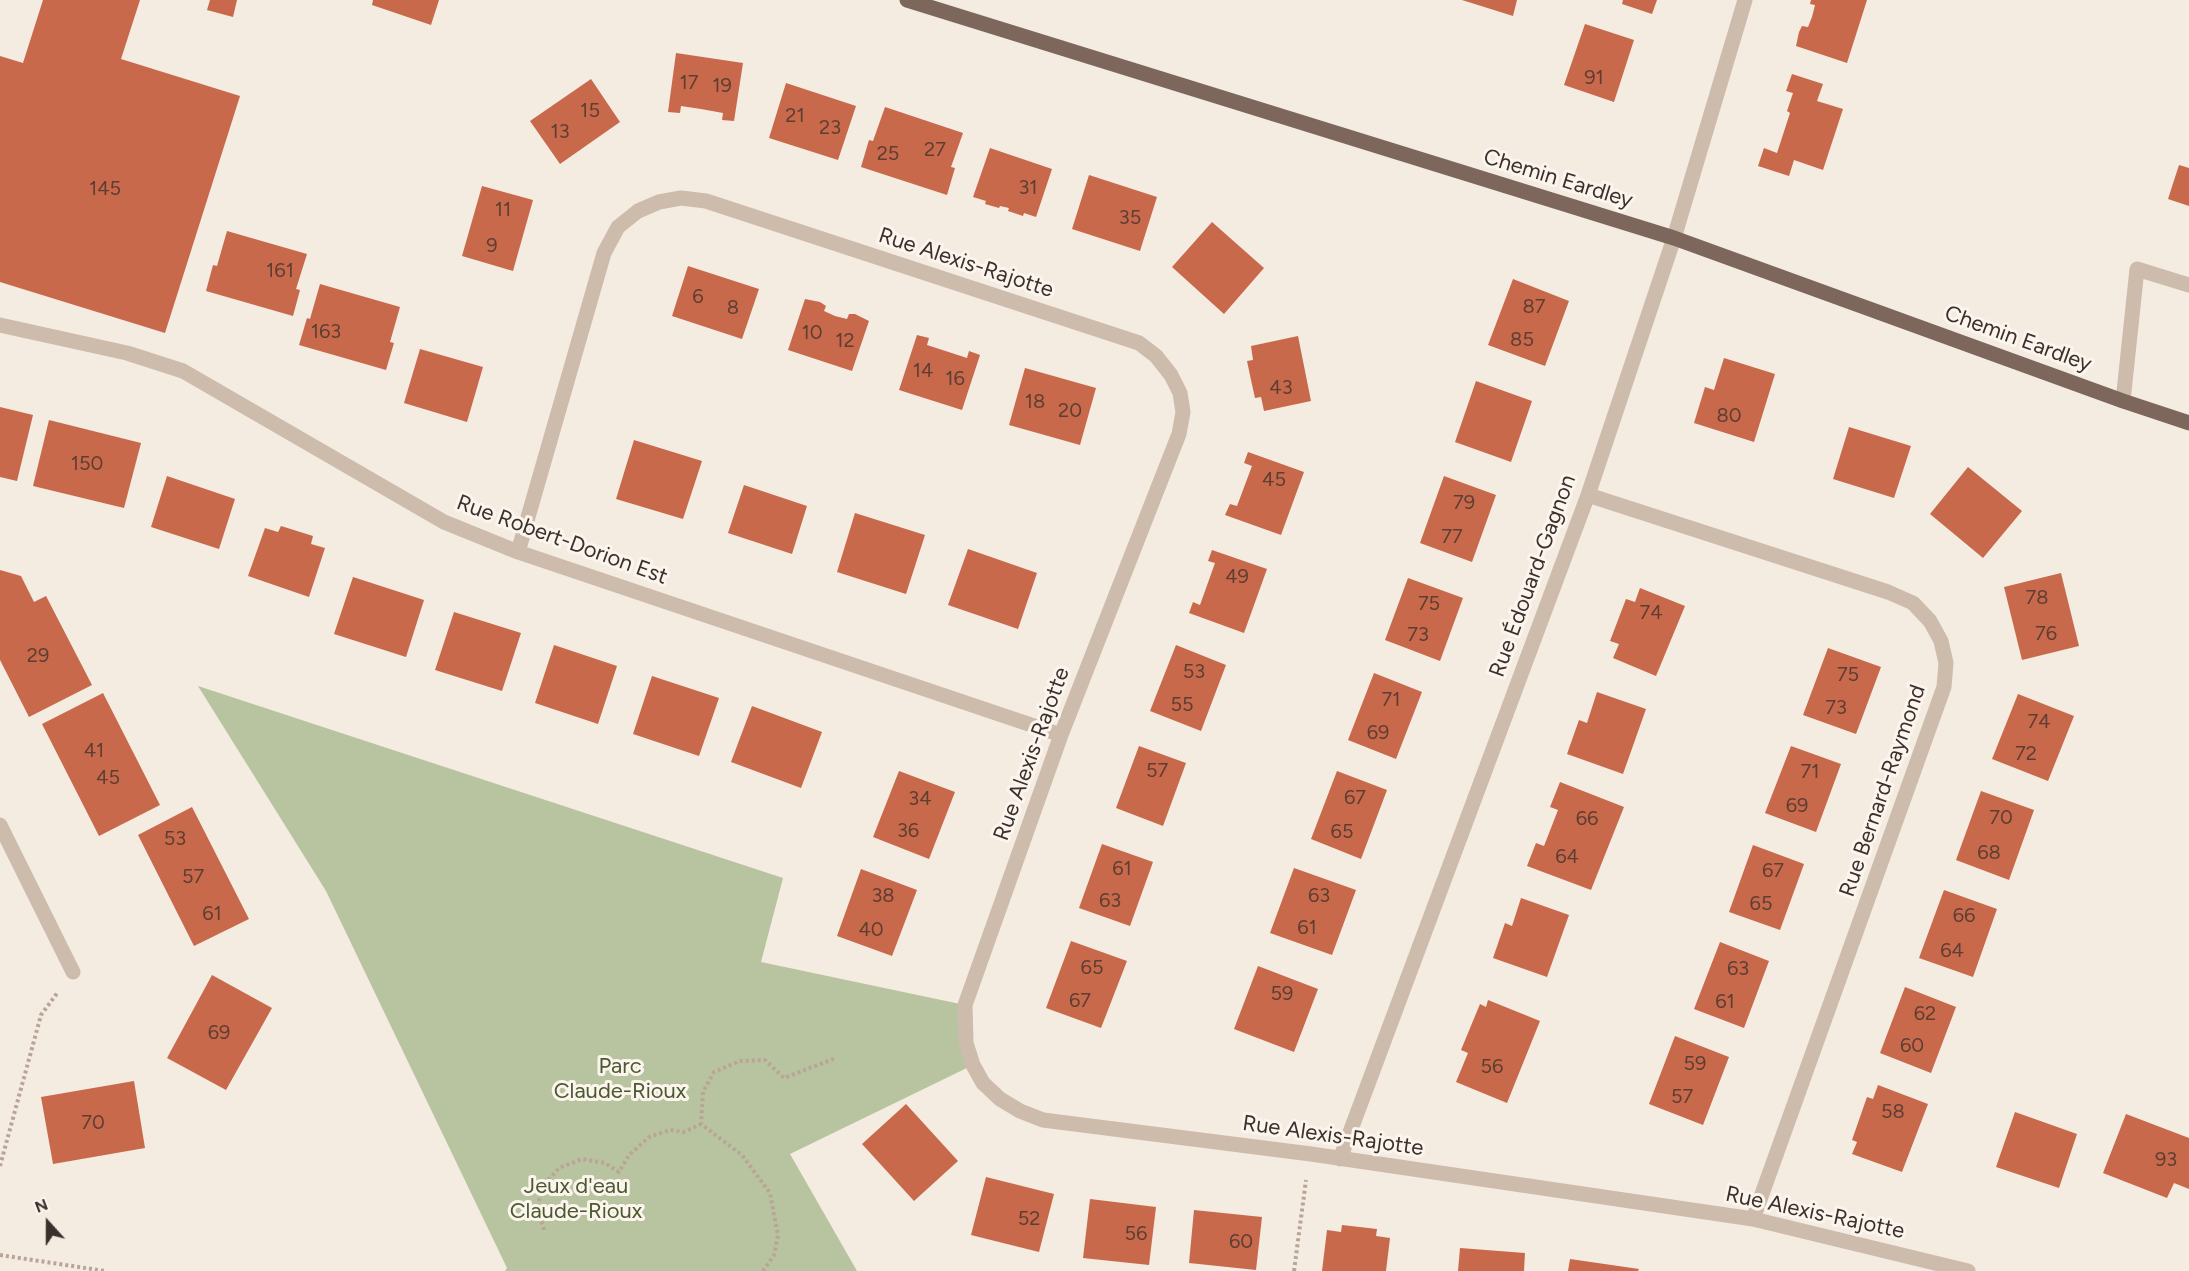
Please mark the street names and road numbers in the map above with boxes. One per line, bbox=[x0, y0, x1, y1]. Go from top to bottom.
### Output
street label: Chemin Eardley bbox=[1480, 144, 1636, 214]
street label: Rue Alexis-Rajotte bbox=[875, 222, 1057, 304]
street label: Chemin Eardley bbox=[1941, 300, 2095, 378]
street label: Rue Édouard-Gagnon bbox=[1484, 471, 1582, 681]
street label: Rue Robert-Dorion Est bbox=[453, 490, 671, 590]
street label: Rue Alexis-Rajotte bbox=[988, 664, 1076, 844]
street label: Rue Bernard-Raymond bbox=[1834, 682, 1932, 900]
street label: Rue Alexis-Rajotte bbox=[1241, 1110, 1425, 1162]
street label: Rue Alexis-Rajotte bbox=[1723, 1181, 1907, 1245]

